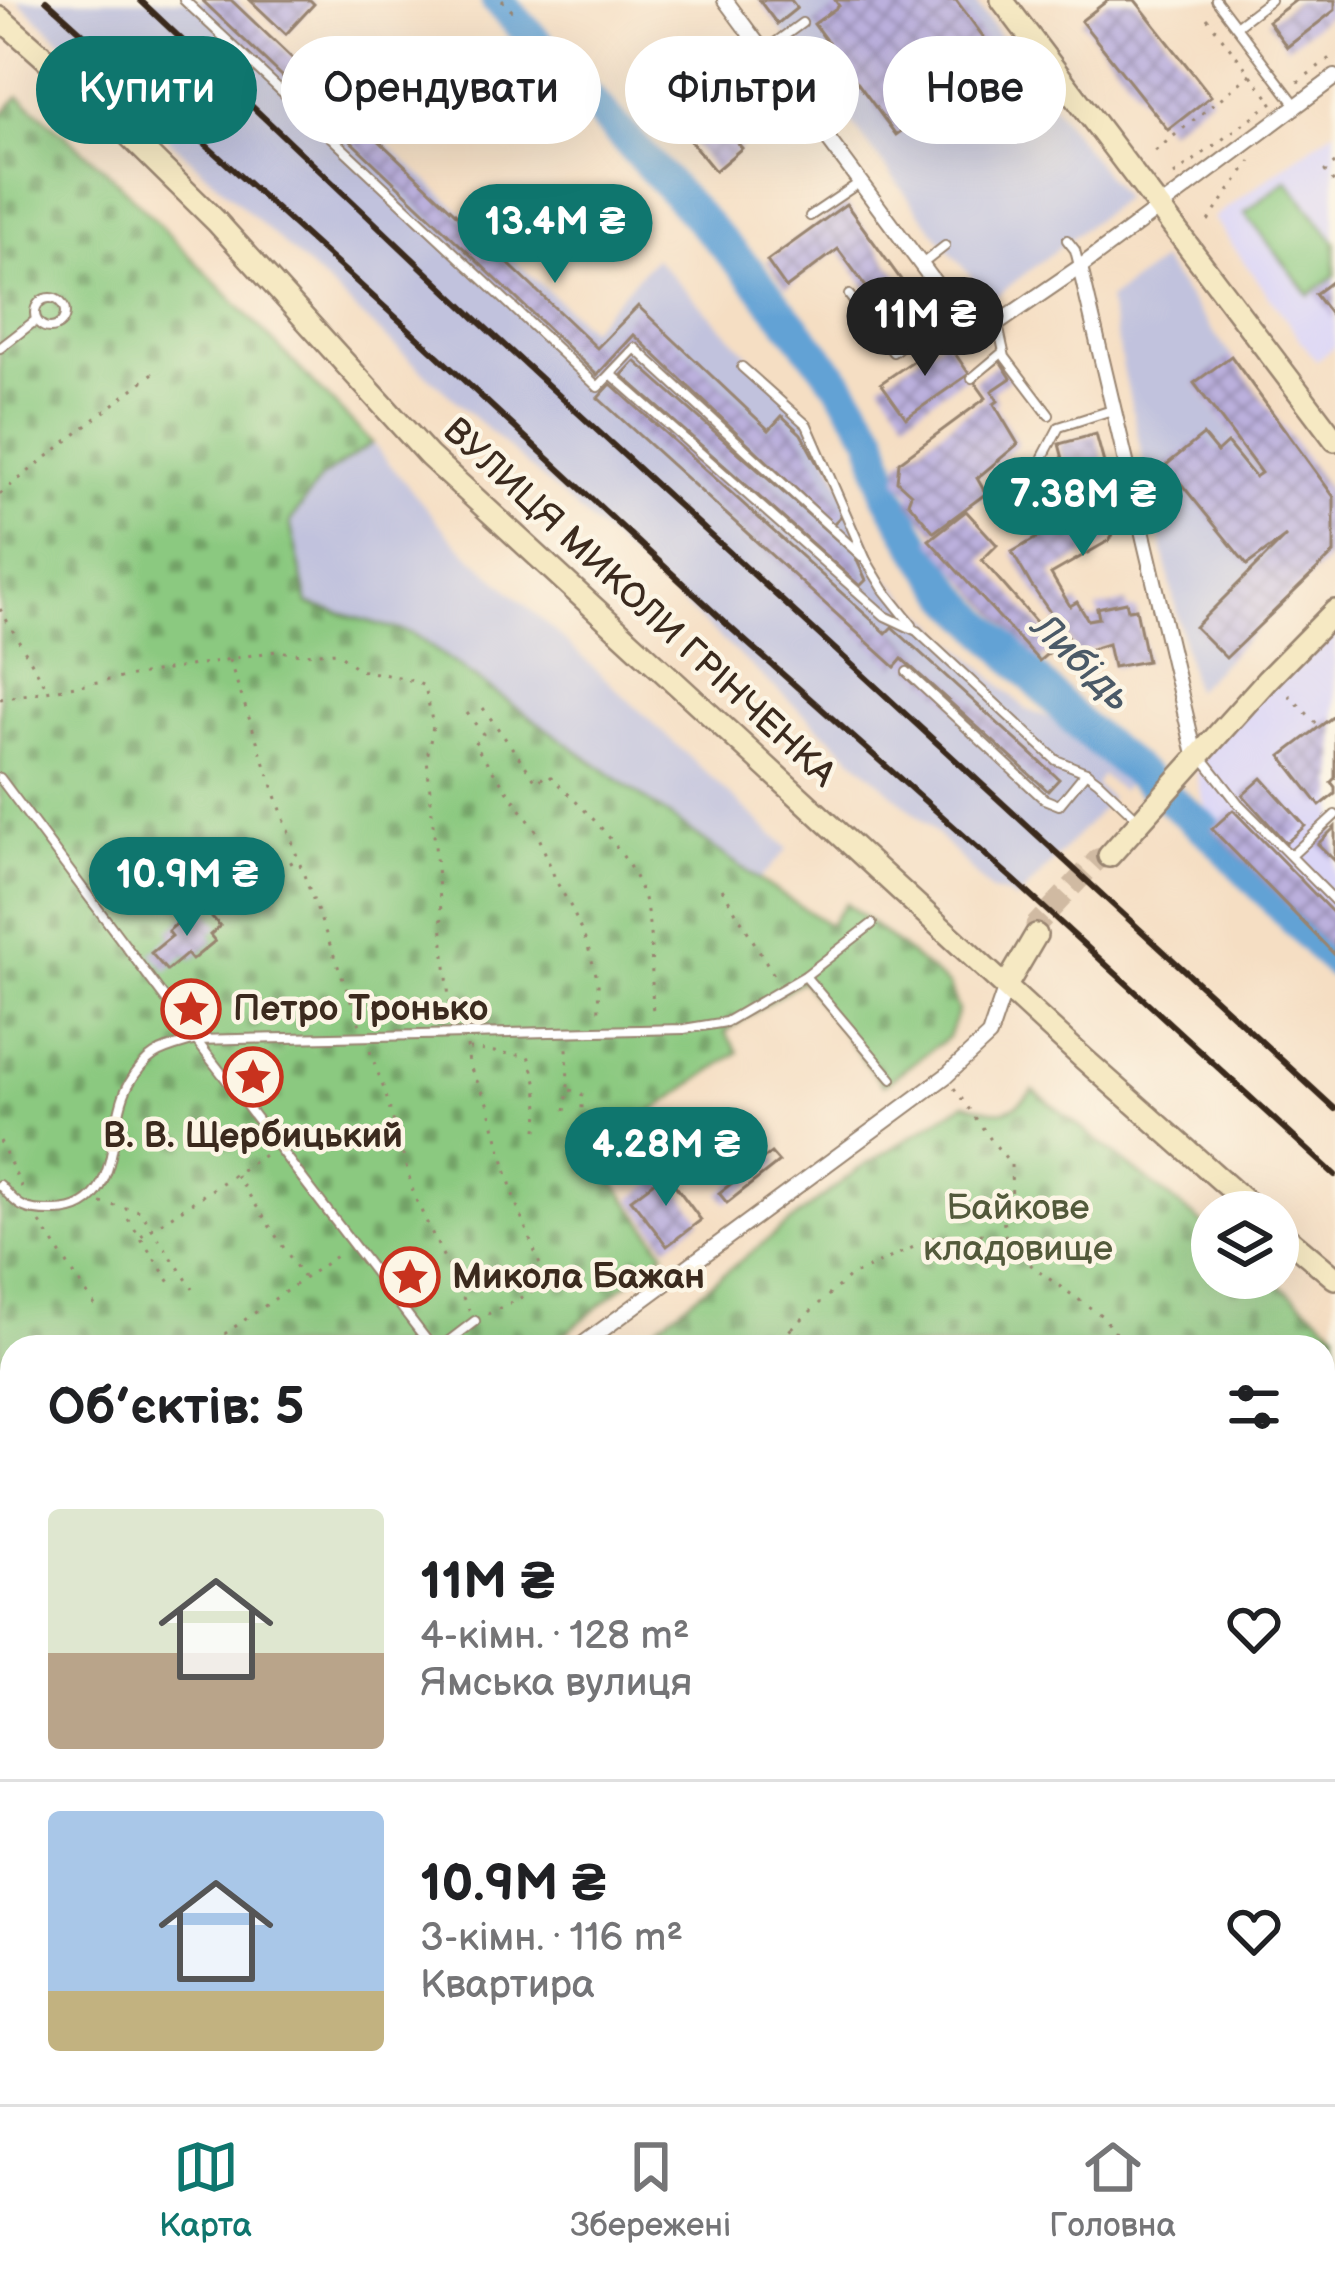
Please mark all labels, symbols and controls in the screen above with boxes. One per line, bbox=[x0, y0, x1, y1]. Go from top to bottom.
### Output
chip: Купити bbox=[36, 36, 257, 144]
chip: Орендувати bbox=[281, 36, 601, 144]
chip: Фільтри bbox=[625, 36, 859, 144]
chip: Нове bbox=[883, 36, 1066, 144]
pin: 13.4M ₴ bbox=[444, 184, 666, 286]
text: 13.4M ₴ bbox=[485, 199, 625, 246]
pin: 11M ₴ bbox=[841, 277, 1009, 379]
text: 11M ₴ bbox=[874, 292, 977, 339]
street label: ВУЛИЦЯ МИКОЛИ ГРІНЧЕНКА bbox=[434, 410, 844, 796]
pin: 7.38M ₴ bbox=[972, 457, 1194, 559]
text: 7.38M ₴ bbox=[1010, 472, 1156, 519]
water label: Либідь bbox=[1019, 602, 1141, 722]
pin: 10.9M ₴ bbox=[76, 837, 298, 939]
text: 10.9M ₴ bbox=[116, 852, 258, 899]
place icon: Петро Тронько bbox=[160, 978, 222, 1040]
place label: Петро Тронько bbox=[233, 988, 488, 1031]
place icon: В. В. Щербицький bbox=[222, 1046, 284, 1108]
pin: 4.28M ₴ bbox=[555, 1107, 777, 1209]
place label: В. В. Щербицький bbox=[103, 1115, 403, 1158]
text: 4.28M ₴ bbox=[592, 1122, 740, 1169]
park label: Байкове кладовище bbox=[923, 1187, 1113, 1271]
map controls bbox=[1191, 1191, 1299, 1299]
button: layers bbox=[1191, 1191, 1299, 1299]
place icon: Микола Бажан bbox=[379, 1246, 441, 1308]
place label: Микола Бажан bbox=[452, 1256, 705, 1299]
icon: filters bbox=[1221, 1374, 1287, 1440]
text: Об’єктів: 5 bbox=[48, 1377, 304, 1438]
text: 11M ₴ bbox=[420, 1552, 555, 1613]
icon: home bbox=[144, 1557, 288, 1701]
icon: heart bbox=[1221, 1596, 1287, 1662]
text: 4-кімн. · 128 m² bbox=[420, 1613, 690, 1660]
text: Ямська вулиця bbox=[420, 1660, 692, 1707]
text: 10.9M ₴ bbox=[420, 1854, 606, 1915]
icon: home bbox=[144, 1859, 288, 2003]
icon: heart bbox=[1221, 1898, 1287, 1964]
text: 3-кімн. · 116 m² bbox=[420, 1915, 683, 1962]
text: Квартира bbox=[420, 1962, 595, 2009]
tab: Карта bbox=[159, 2134, 252, 2246]
tab: Збережені bbox=[570, 2134, 731, 2246]
tab: Головна bbox=[1049, 2134, 1176, 2246]

